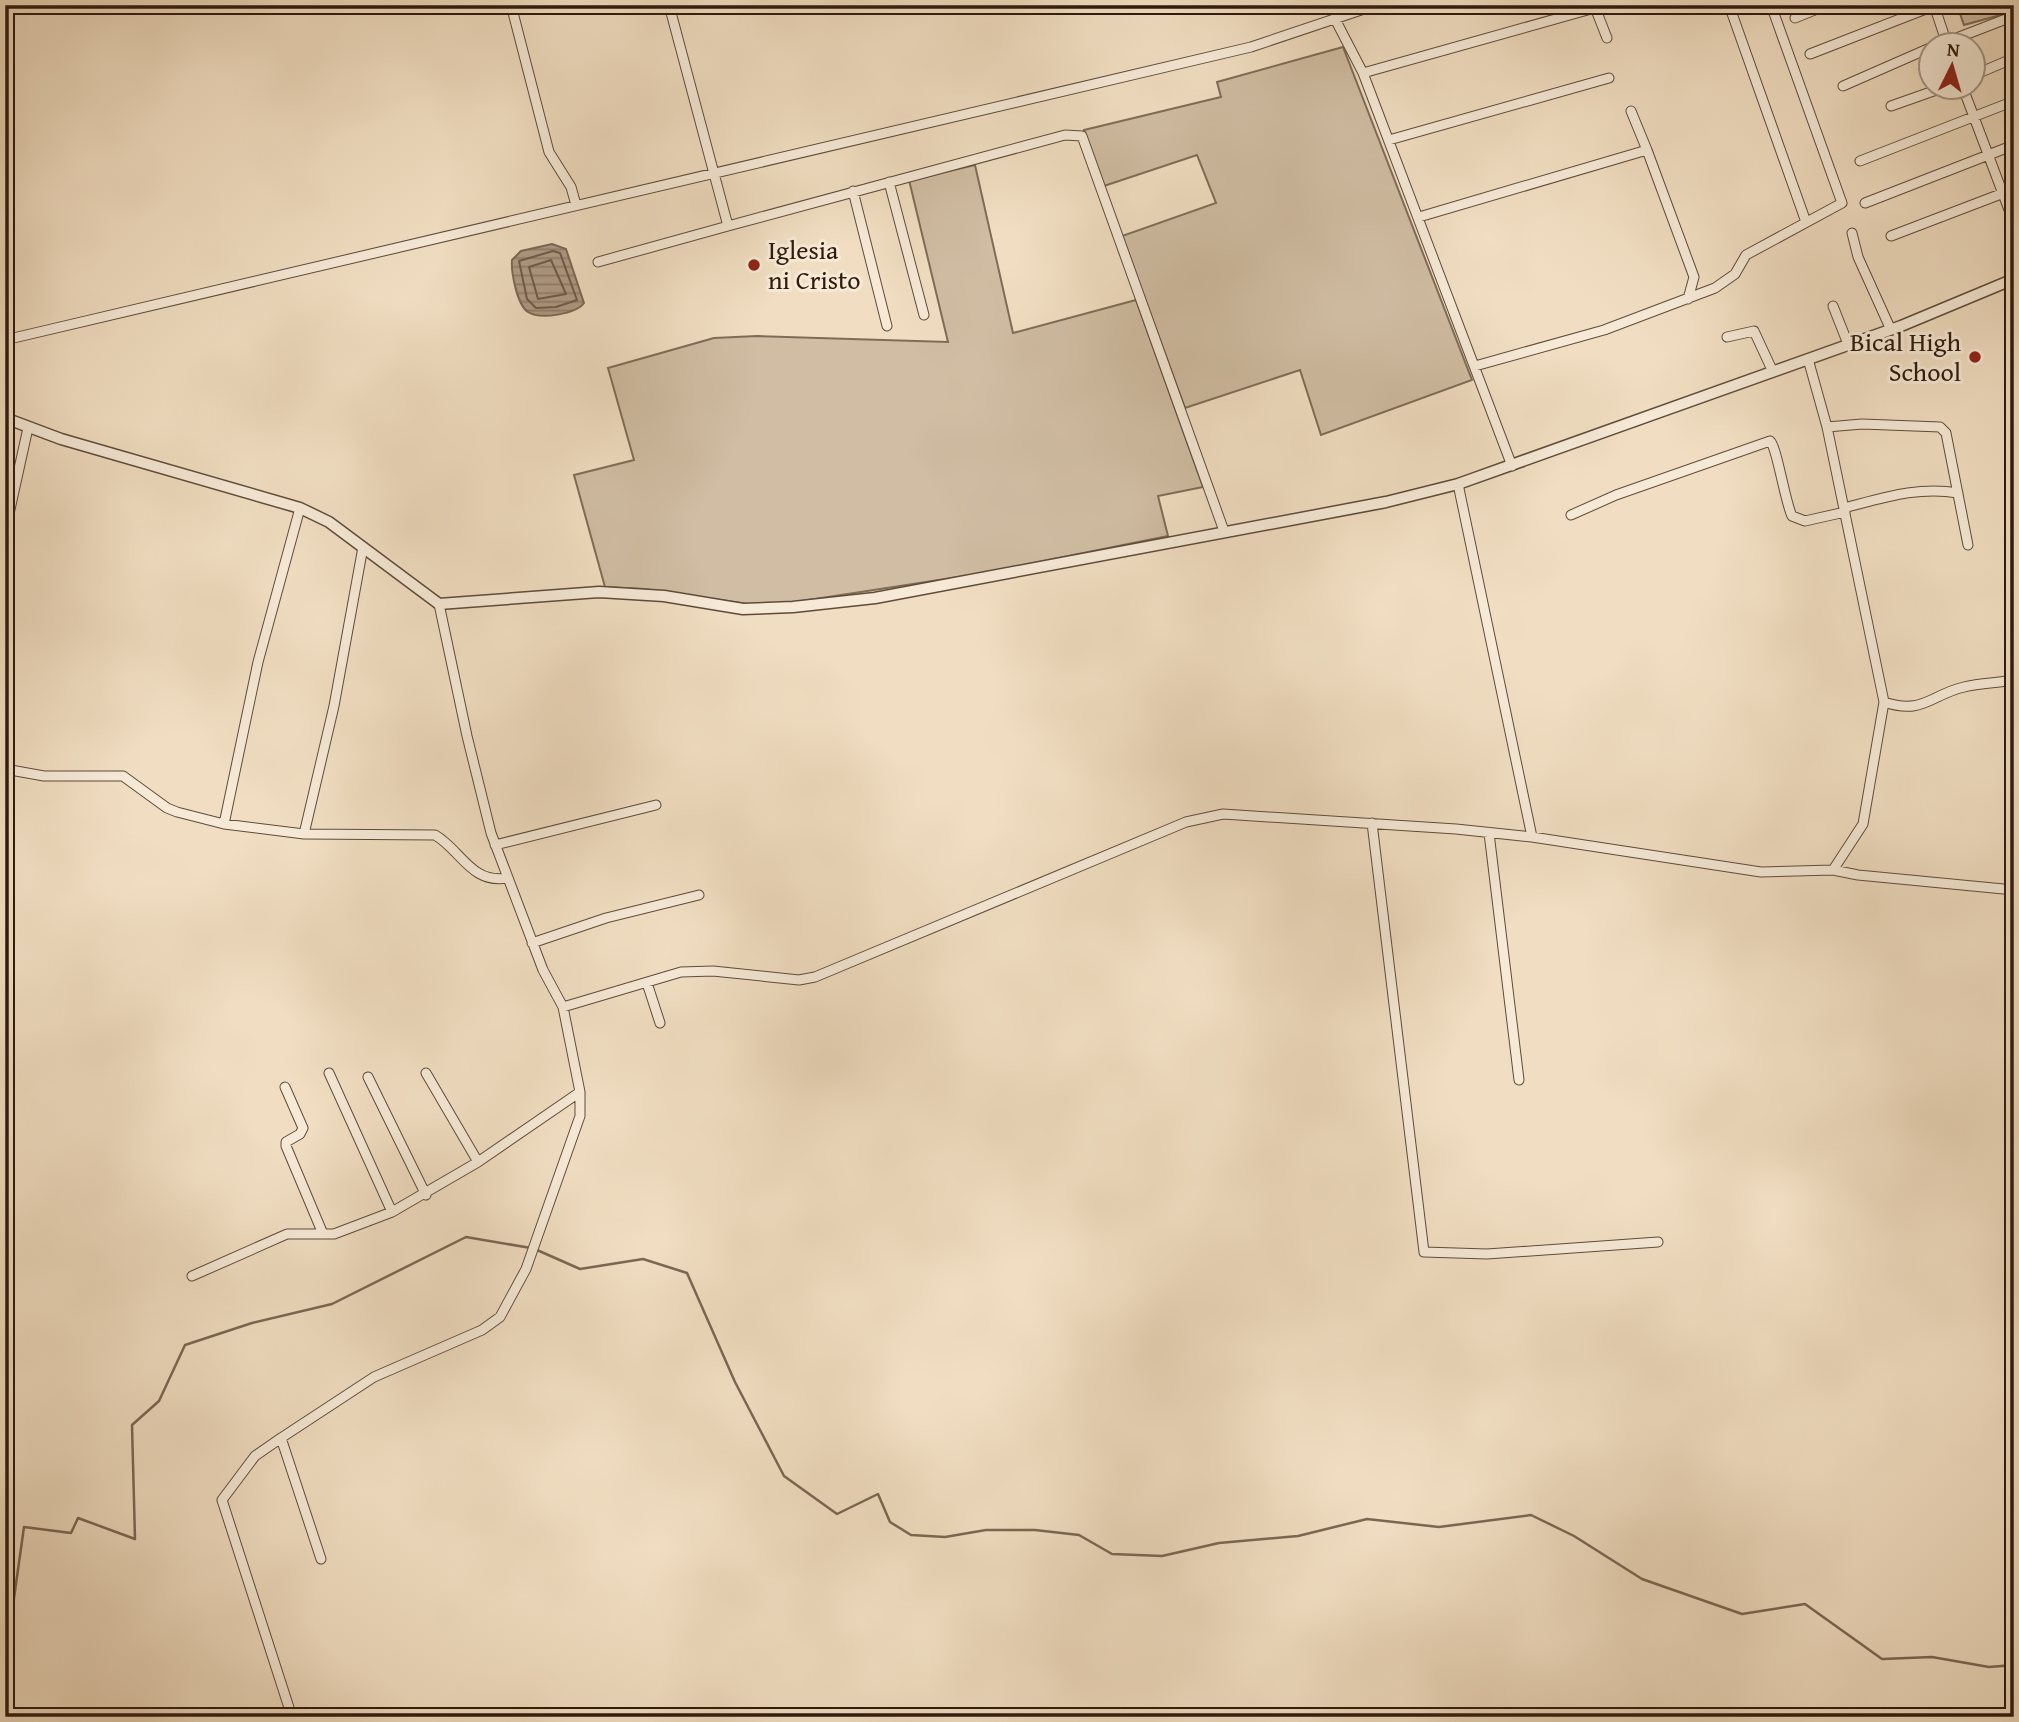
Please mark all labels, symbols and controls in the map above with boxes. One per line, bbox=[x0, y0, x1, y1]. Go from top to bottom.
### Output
north arrow bbox=[1918, 32, 1988, 102]
text: N bbox=[1946, 35, 1961, 64]
place label: Iglesia ni Cristo bbox=[768, 230, 861, 299]
marker: Iglesia ni Cristo bbox=[746, 257, 762, 273]
place label: Bical High School bbox=[1850, 322, 1961, 391]
marker: Bical High School bbox=[1967, 349, 1983, 365]

